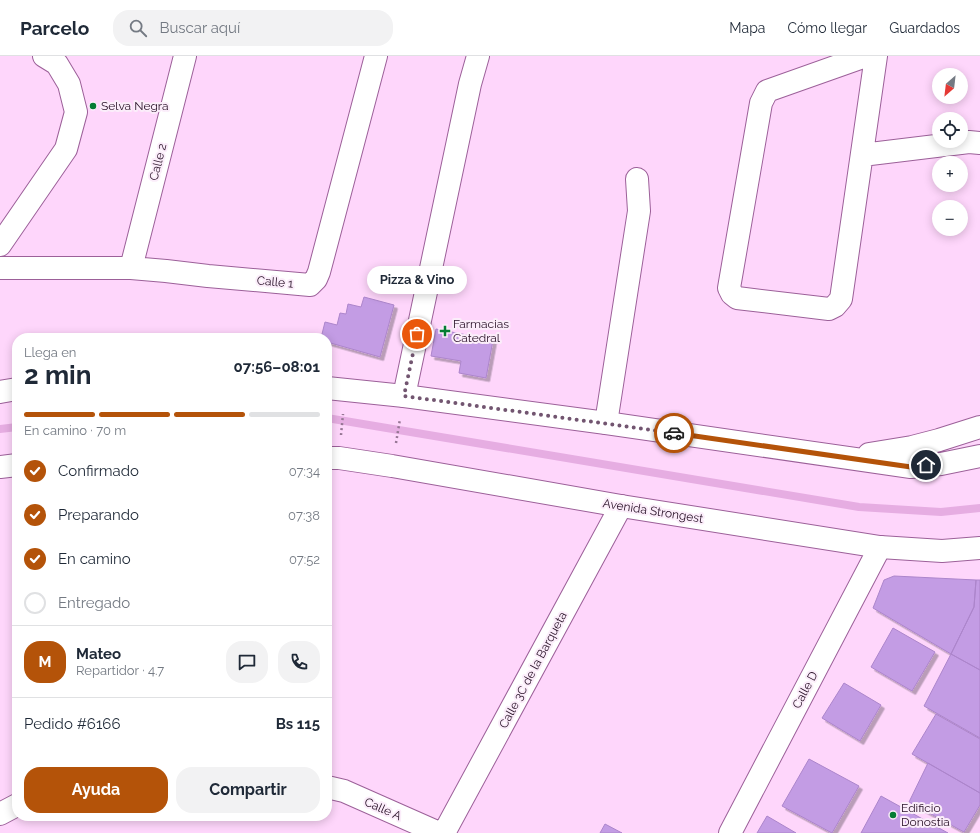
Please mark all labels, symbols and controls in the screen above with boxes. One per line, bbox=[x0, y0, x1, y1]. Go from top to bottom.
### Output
search box bbox=[113, 10, 393, 46]
text: Parcelo bbox=[20, 17, 89, 39]
icon: search bbox=[127, 17, 149, 39]
text: Buscar aquí bbox=[159, 19, 240, 37]
text: Mapa bbox=[729, 20, 765, 36]
text: Cómo llegar bbox=[787, 20, 867, 36]
text: Guardados bbox=[889, 20, 960, 36]
north arrow bbox=[932, 68, 968, 104]
map controls bbox=[932, 68, 968, 236]
place label: Selva Negra bbox=[101, 99, 169, 113]
marker: Selva Negra bbox=[88, 101, 98, 111]
button: locate bbox=[932, 112, 968, 148]
street label: Calle 2 bbox=[147, 142, 169, 182]
button: + bbox=[932, 156, 968, 192]
button: − bbox=[932, 200, 968, 236]
callout: Pizza & Vino bbox=[367, 266, 467, 294]
text: Pizza & Vino bbox=[380, 272, 454, 287]
street label: Calle 1 bbox=[256, 273, 294, 291]
pin bbox=[400, 317, 434, 351]
place label: Farmacias Catedral bbox=[453, 317, 509, 345]
icon: bag bbox=[406, 323, 428, 345]
marker: Farmacias Catedral bbox=[440, 326, 450, 336]
text: Llega en bbox=[24, 345, 76, 360]
text: 07:56–08:01 bbox=[234, 358, 320, 376]
text: 2 min bbox=[24, 360, 91, 390]
courier bbox=[654, 413, 694, 453]
icon: car bbox=[663, 422, 685, 444]
text: En camino · 70 m bbox=[24, 423, 126, 438]
pin bbox=[909, 448, 943, 482]
icon: home bbox=[915, 454, 937, 476]
icon: check bbox=[24, 460, 46, 482]
text: Confirmado bbox=[58, 462, 139, 480]
text: 07:34 bbox=[289, 464, 320, 479]
street label: Avenida Strongest bbox=[602, 496, 704, 526]
icon: check bbox=[24, 504, 46, 526]
text: Preparando bbox=[58, 506, 139, 524]
text: 07:38 bbox=[288, 508, 320, 523]
icon: check bbox=[24, 548, 46, 570]
text: En camino bbox=[58, 550, 131, 568]
text: 07:52 bbox=[289, 552, 320, 567]
text: Entregado bbox=[58, 594, 130, 612]
street label: Calle 3C de la Barqueta bbox=[496, 609, 570, 731]
button: chat bbox=[226, 641, 268, 683]
button: phone bbox=[278, 641, 320, 683]
text: Mateo bbox=[76, 645, 121, 663]
text: M bbox=[39, 653, 51, 671]
text: Repartidor · 4.7 bbox=[76, 663, 164, 678]
street label: Calle D bbox=[789, 669, 821, 711]
text: Pedido #6166 bbox=[24, 715, 120, 733]
text: Bs 115 bbox=[276, 715, 320, 733]
button: Ayuda bbox=[24, 767, 168, 813]
button: Compartir bbox=[176, 767, 320, 813]
street label: Calle A bbox=[362, 795, 404, 823]
place label: Edificio Donostia bbox=[901, 801, 950, 829]
marker: Edificio Donostia bbox=[888, 810, 898, 820]

